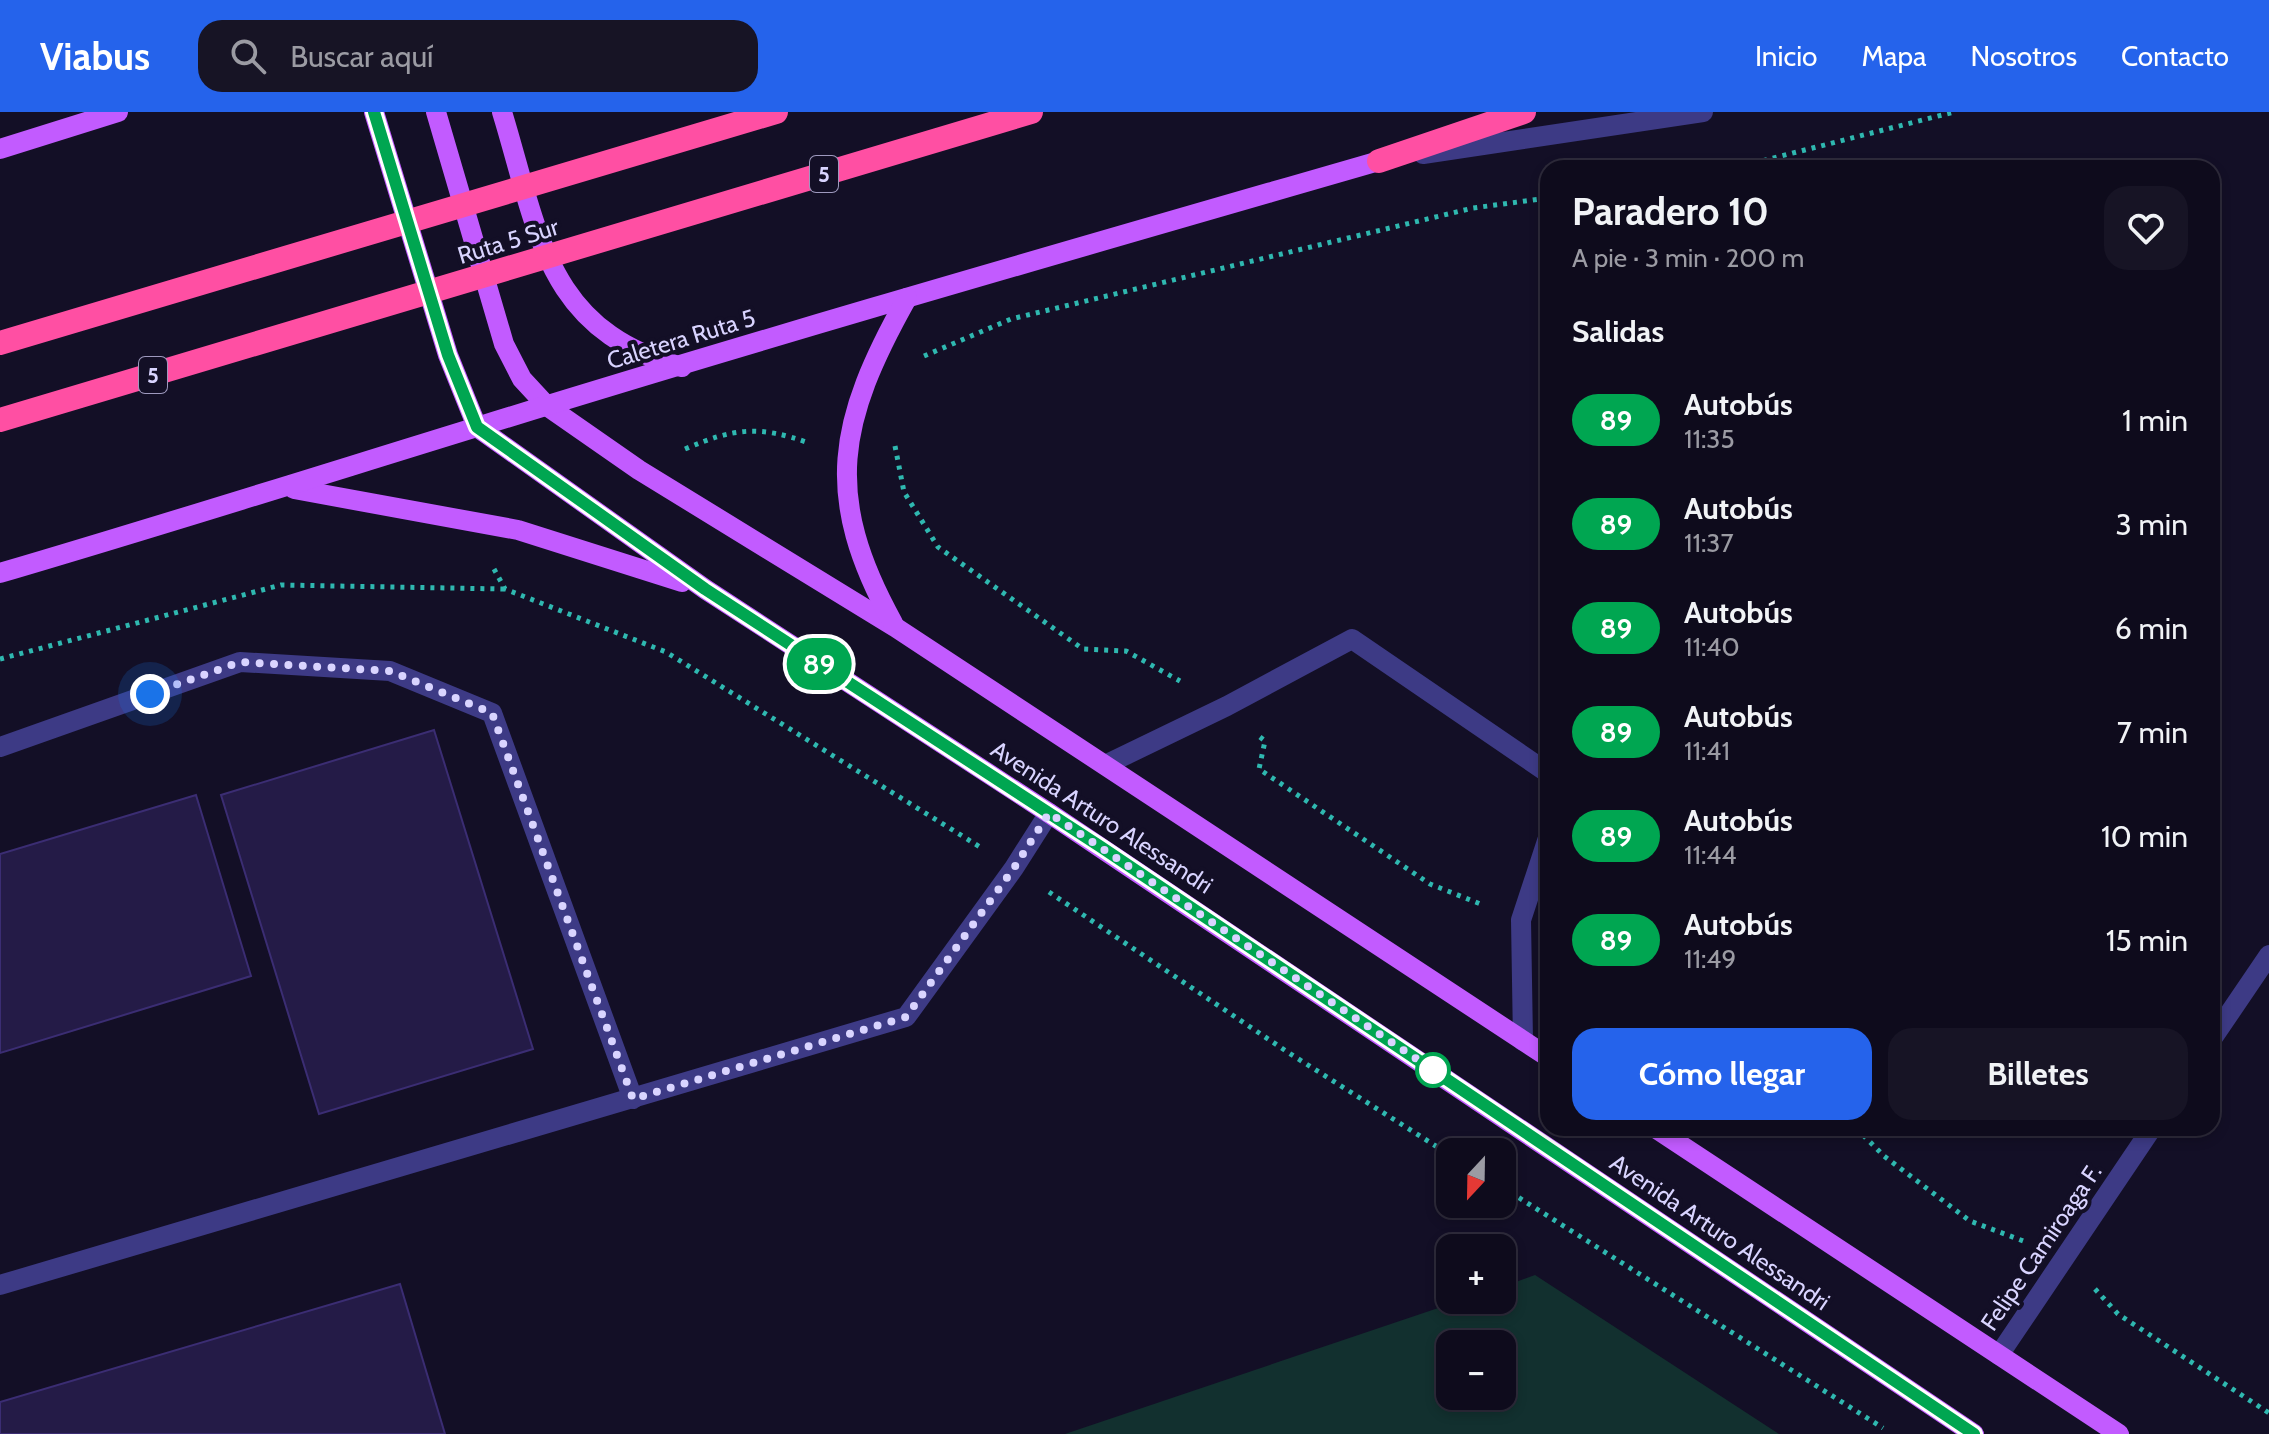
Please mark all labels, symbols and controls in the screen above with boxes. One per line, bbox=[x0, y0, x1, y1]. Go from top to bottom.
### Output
search box bbox=[198, 20, 758, 92]
text: Viabus bbox=[40, 33, 150, 80]
icon: search bbox=[226, 34, 270, 78]
text: Buscar aquí bbox=[290, 38, 433, 75]
text: Inicio bbox=[1755, 39, 1818, 73]
text: Mapa bbox=[1862, 39, 1927, 73]
text: Nosotros bbox=[1971, 39, 2077, 73]
text: Contacto bbox=[2121, 39, 2229, 73]
road number: 5 bbox=[810, 156, 838, 192]
button: heart bbox=[2104, 186, 2188, 270]
text: Paradero 10 bbox=[1572, 188, 1769, 235]
street label: Ruta 5 Sur bbox=[454, 212, 562, 270]
text: A pie · 3 min · 200 m bbox=[1572, 242, 1804, 274]
street label: Caletera Ruta 5 bbox=[603, 303, 759, 375]
text: Salidas bbox=[1572, 313, 1664, 350]
road number: 5 bbox=[139, 357, 167, 393]
text: Autobús bbox=[1684, 386, 1793, 423]
text: 1 min bbox=[2122, 402, 2188, 439]
text: 89 bbox=[1600, 403, 1632, 437]
text: 11:35 bbox=[1684, 423, 1735, 455]
text: Autobús bbox=[1684, 490, 1793, 527]
text: 3 min bbox=[2116, 506, 2188, 543]
text: 89 bbox=[1600, 507, 1632, 541]
text: 11:37 bbox=[1684, 527, 1734, 559]
text: Autobús bbox=[1684, 594, 1793, 631]
text: 6 min bbox=[2115, 610, 2188, 647]
text: 89 bbox=[1600, 611, 1632, 645]
text: 11:40 bbox=[1684, 631, 1740, 663]
line badge: 89 bbox=[783, 638, 855, 690]
text: 89 bbox=[803, 647, 835, 681]
your location bbox=[130, 674, 170, 714]
text: Autobús bbox=[1684, 698, 1793, 735]
text: 7 min bbox=[2117, 714, 2188, 751]
text: 89 bbox=[1600, 715, 1632, 749]
street label: Avenida Arturo Alessandri bbox=[986, 734, 1218, 900]
text: 11:41 bbox=[1684, 735, 1730, 767]
text: Autobús bbox=[1684, 802, 1793, 839]
text: 10 min bbox=[2101, 818, 2188, 855]
text: 89 bbox=[1600, 819, 1632, 853]
text: 11:44 bbox=[1684, 839, 1736, 871]
text: Autobús bbox=[1684, 906, 1793, 943]
text: 15 min bbox=[2106, 922, 2188, 959]
text: 89 bbox=[1600, 923, 1632, 957]
text: 11:49 bbox=[1684, 943, 1736, 975]
button: Cómo llegar bbox=[1572, 1028, 1872, 1120]
button: Billetes bbox=[1888, 1028, 2188, 1120]
unlabelled marker bbox=[1416, 1053, 1450, 1087]
north arrow bbox=[1436, 1138, 1516, 1218]
map controls bbox=[1436, 1138, 1516, 1410]
street label: Avenida Arturo Alessandri bbox=[1605, 1148, 1835, 1316]
street label: Felipe Camiroaga F. bbox=[1975, 1158, 2107, 1336]
button: + bbox=[1436, 1234, 1516, 1314]
button: − bbox=[1436, 1330, 1516, 1410]

